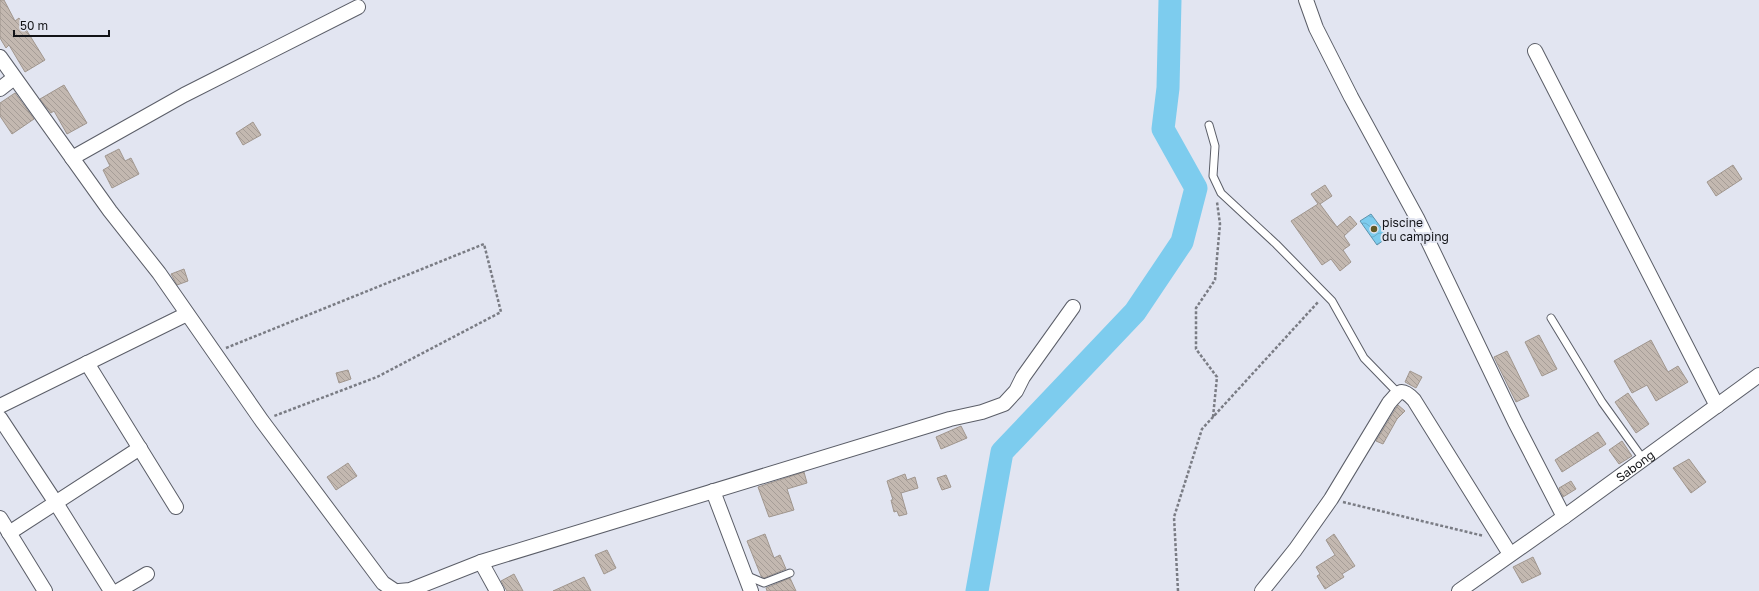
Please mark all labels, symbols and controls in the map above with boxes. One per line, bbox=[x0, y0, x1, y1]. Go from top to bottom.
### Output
scale bar bbox=[14, 12, 109, 38]
text: 50 m bbox=[20, 18, 48, 33]
place label: piscine du camping bbox=[1382, 215, 1449, 244]
marker: piscine du camping bbox=[1369, 224, 1379, 234]
street label: Sabong bbox=[1613, 446, 1657, 484]

